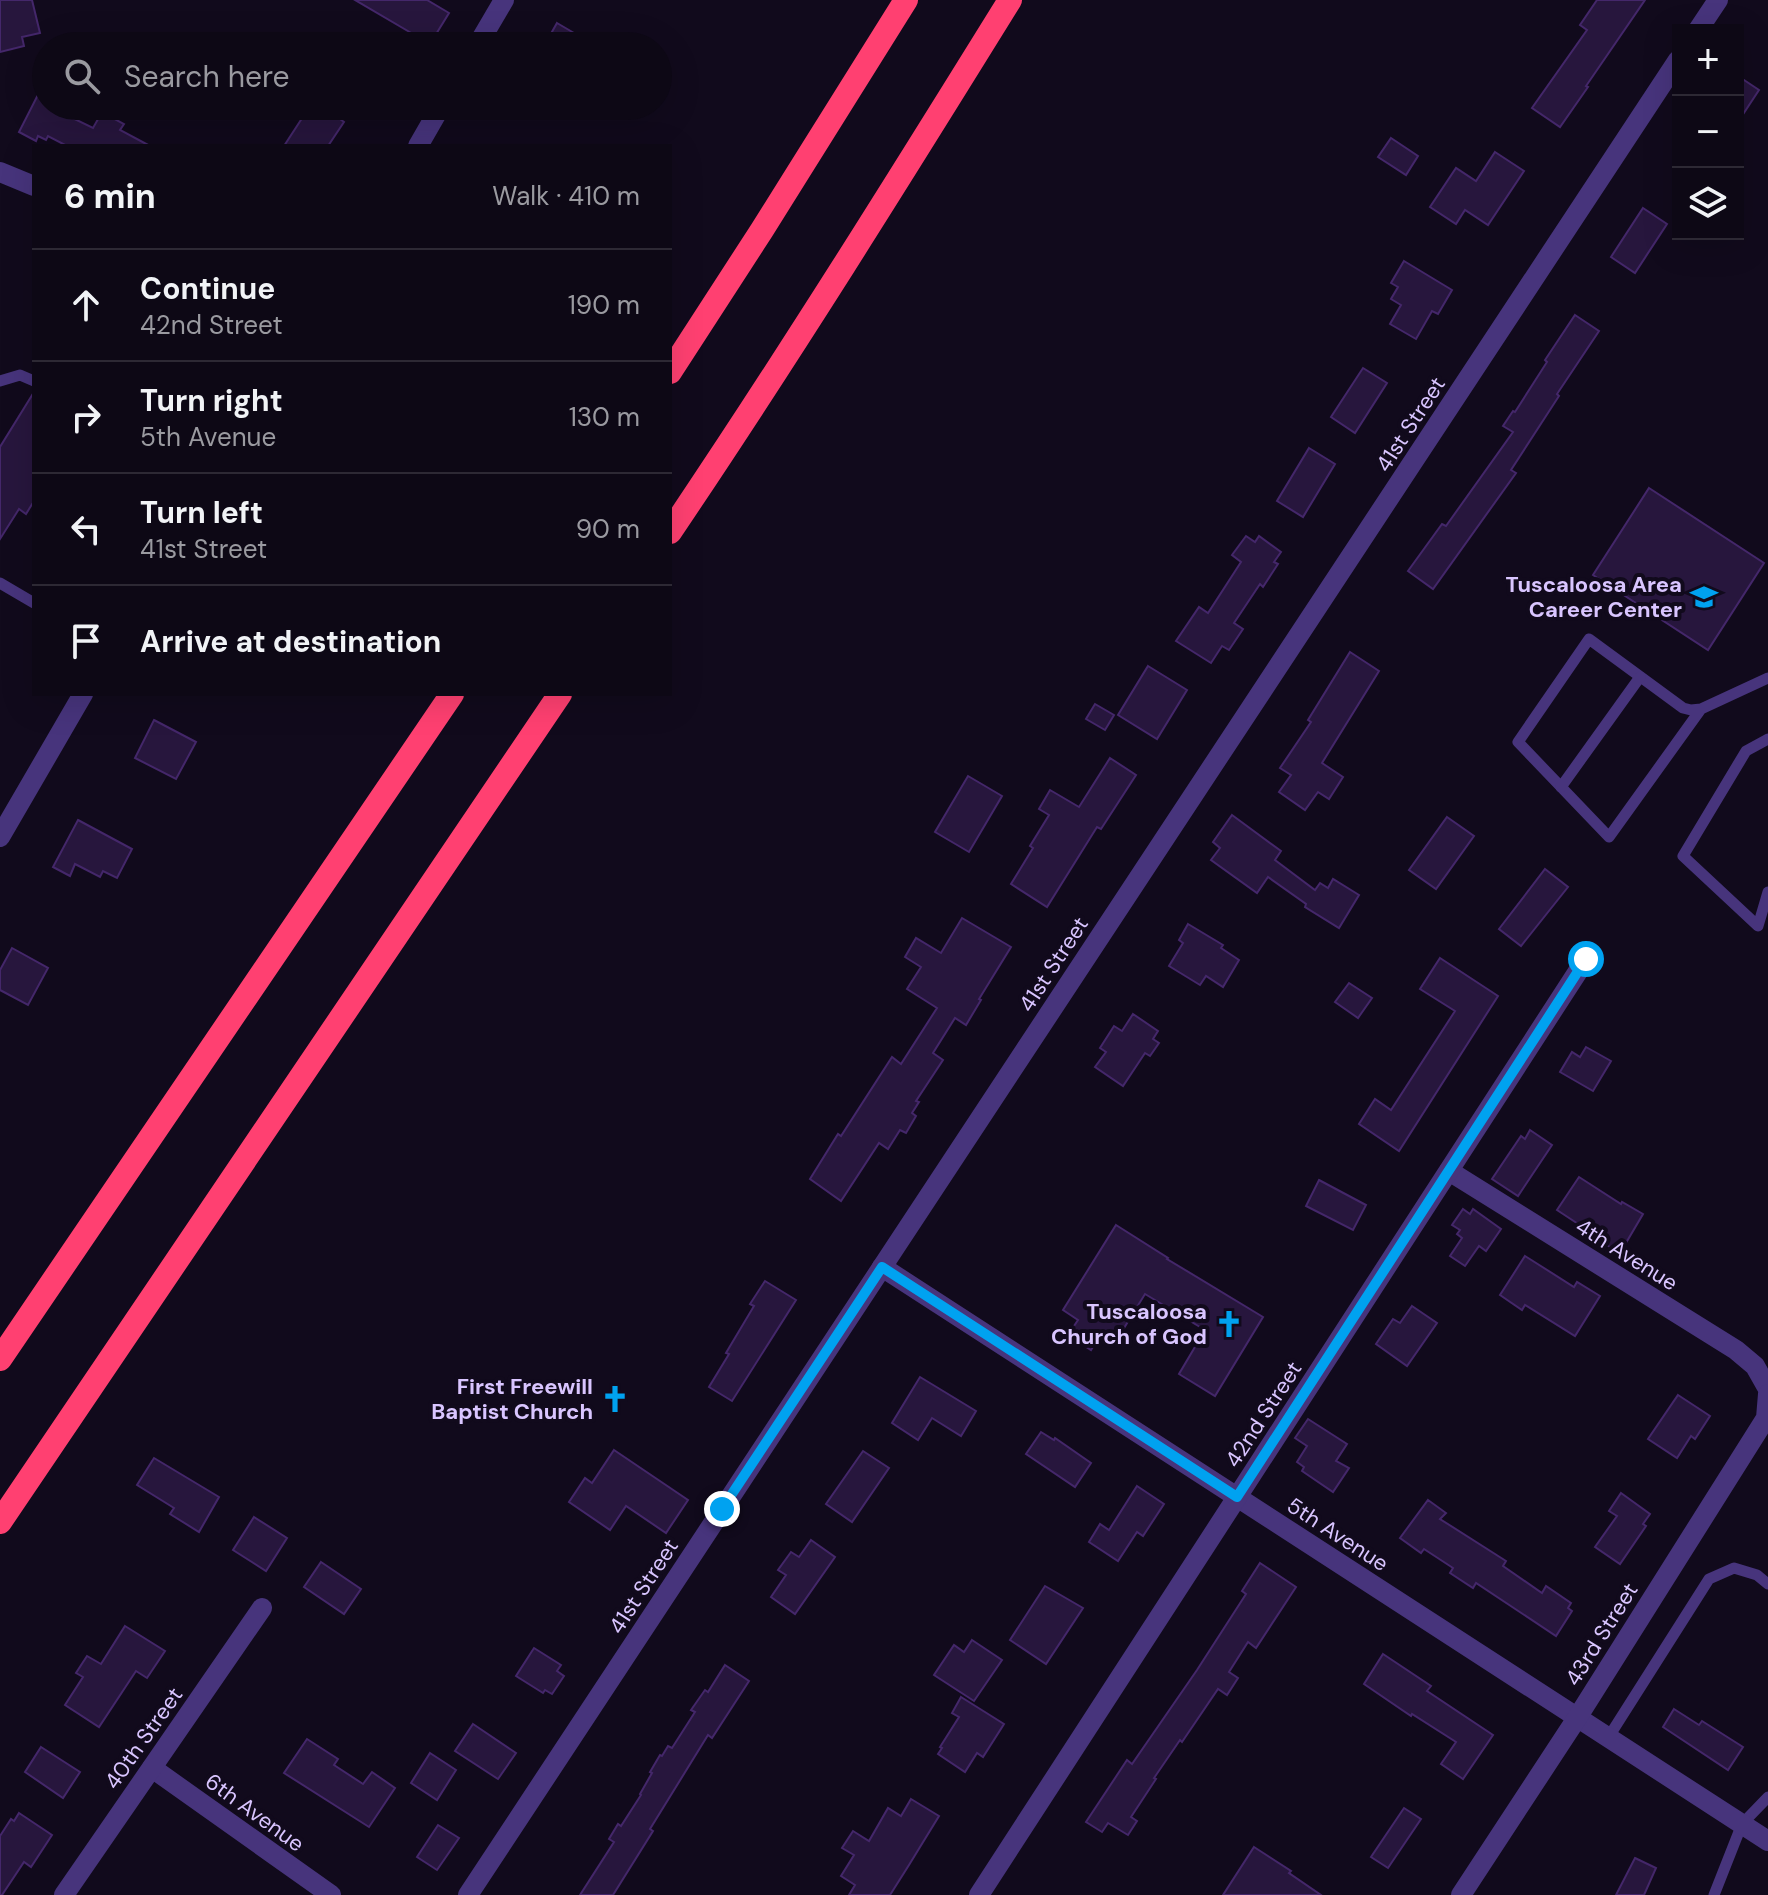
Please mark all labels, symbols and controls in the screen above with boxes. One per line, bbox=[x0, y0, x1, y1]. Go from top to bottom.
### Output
map controls bbox=[1672, 24, 1744, 240]
button: + bbox=[1672, 24, 1744, 96]
search box bbox=[32, 32, 672, 120]
icon: search bbox=[60, 54, 104, 98]
text: Search here bbox=[124, 57, 290, 96]
button: − bbox=[1672, 96, 1744, 168]
button: layers bbox=[1672, 168, 1744, 240]
text: 6 min bbox=[64, 174, 156, 219]
text: Walk · 410 m bbox=[492, 179, 640, 213]
text: Continue bbox=[140, 269, 275, 308]
icon: ahead bbox=[64, 283, 108, 327]
text: 190 m bbox=[568, 288, 640, 322]
text: 42nd Street bbox=[140, 308, 283, 342]
street label: 41st Street bbox=[1369, 371, 1452, 477]
text: Turn right bbox=[140, 381, 283, 420]
icon: right bbox=[64, 395, 108, 439]
text: 130 m bbox=[569, 400, 640, 434]
text: 5th Avenue bbox=[140, 420, 276, 454]
text: Turn left bbox=[140, 493, 263, 532]
icon: left bbox=[64, 507, 108, 551]
text: 90 m bbox=[576, 512, 640, 546]
text: 41st Street bbox=[140, 532, 267, 566]
place label: Tuscaloosa Area Career Center bbox=[1505, 570, 1682, 624]
school or university icon: Tuscaloosa Area Career Center bbox=[1689, 582, 1719, 612]
icon: arrive bbox=[64, 619, 108, 663]
text: Arrive at destination bbox=[140, 622, 441, 661]
street label: 41st Street bbox=[1012, 911, 1095, 1017]
route start bbox=[1568, 941, 1604, 977]
street label: 4th Avenue bbox=[1570, 1212, 1683, 1297]
place label: Tuscaloosa Church of God bbox=[1051, 1297, 1207, 1351]
church icon: Tuscaloosa Church of God bbox=[1214, 1309, 1244, 1339]
street label: 42nd Street bbox=[1218, 1356, 1308, 1473]
place label: First Freewill Baptist Church bbox=[431, 1372, 593, 1426]
church icon: First Freewill Baptist Church bbox=[600, 1384, 630, 1414]
route end bbox=[704, 1491, 740, 1527]
street label: 5th Avenue bbox=[1281, 1491, 1394, 1578]
street label: 41st Street bbox=[602, 1533, 685, 1639]
street label: 43rd Street bbox=[1558, 1577, 1644, 1691]
street label: 40th Street bbox=[98, 1682, 189, 1795]
street label: 6th Avenue bbox=[199, 1767, 310, 1858]

